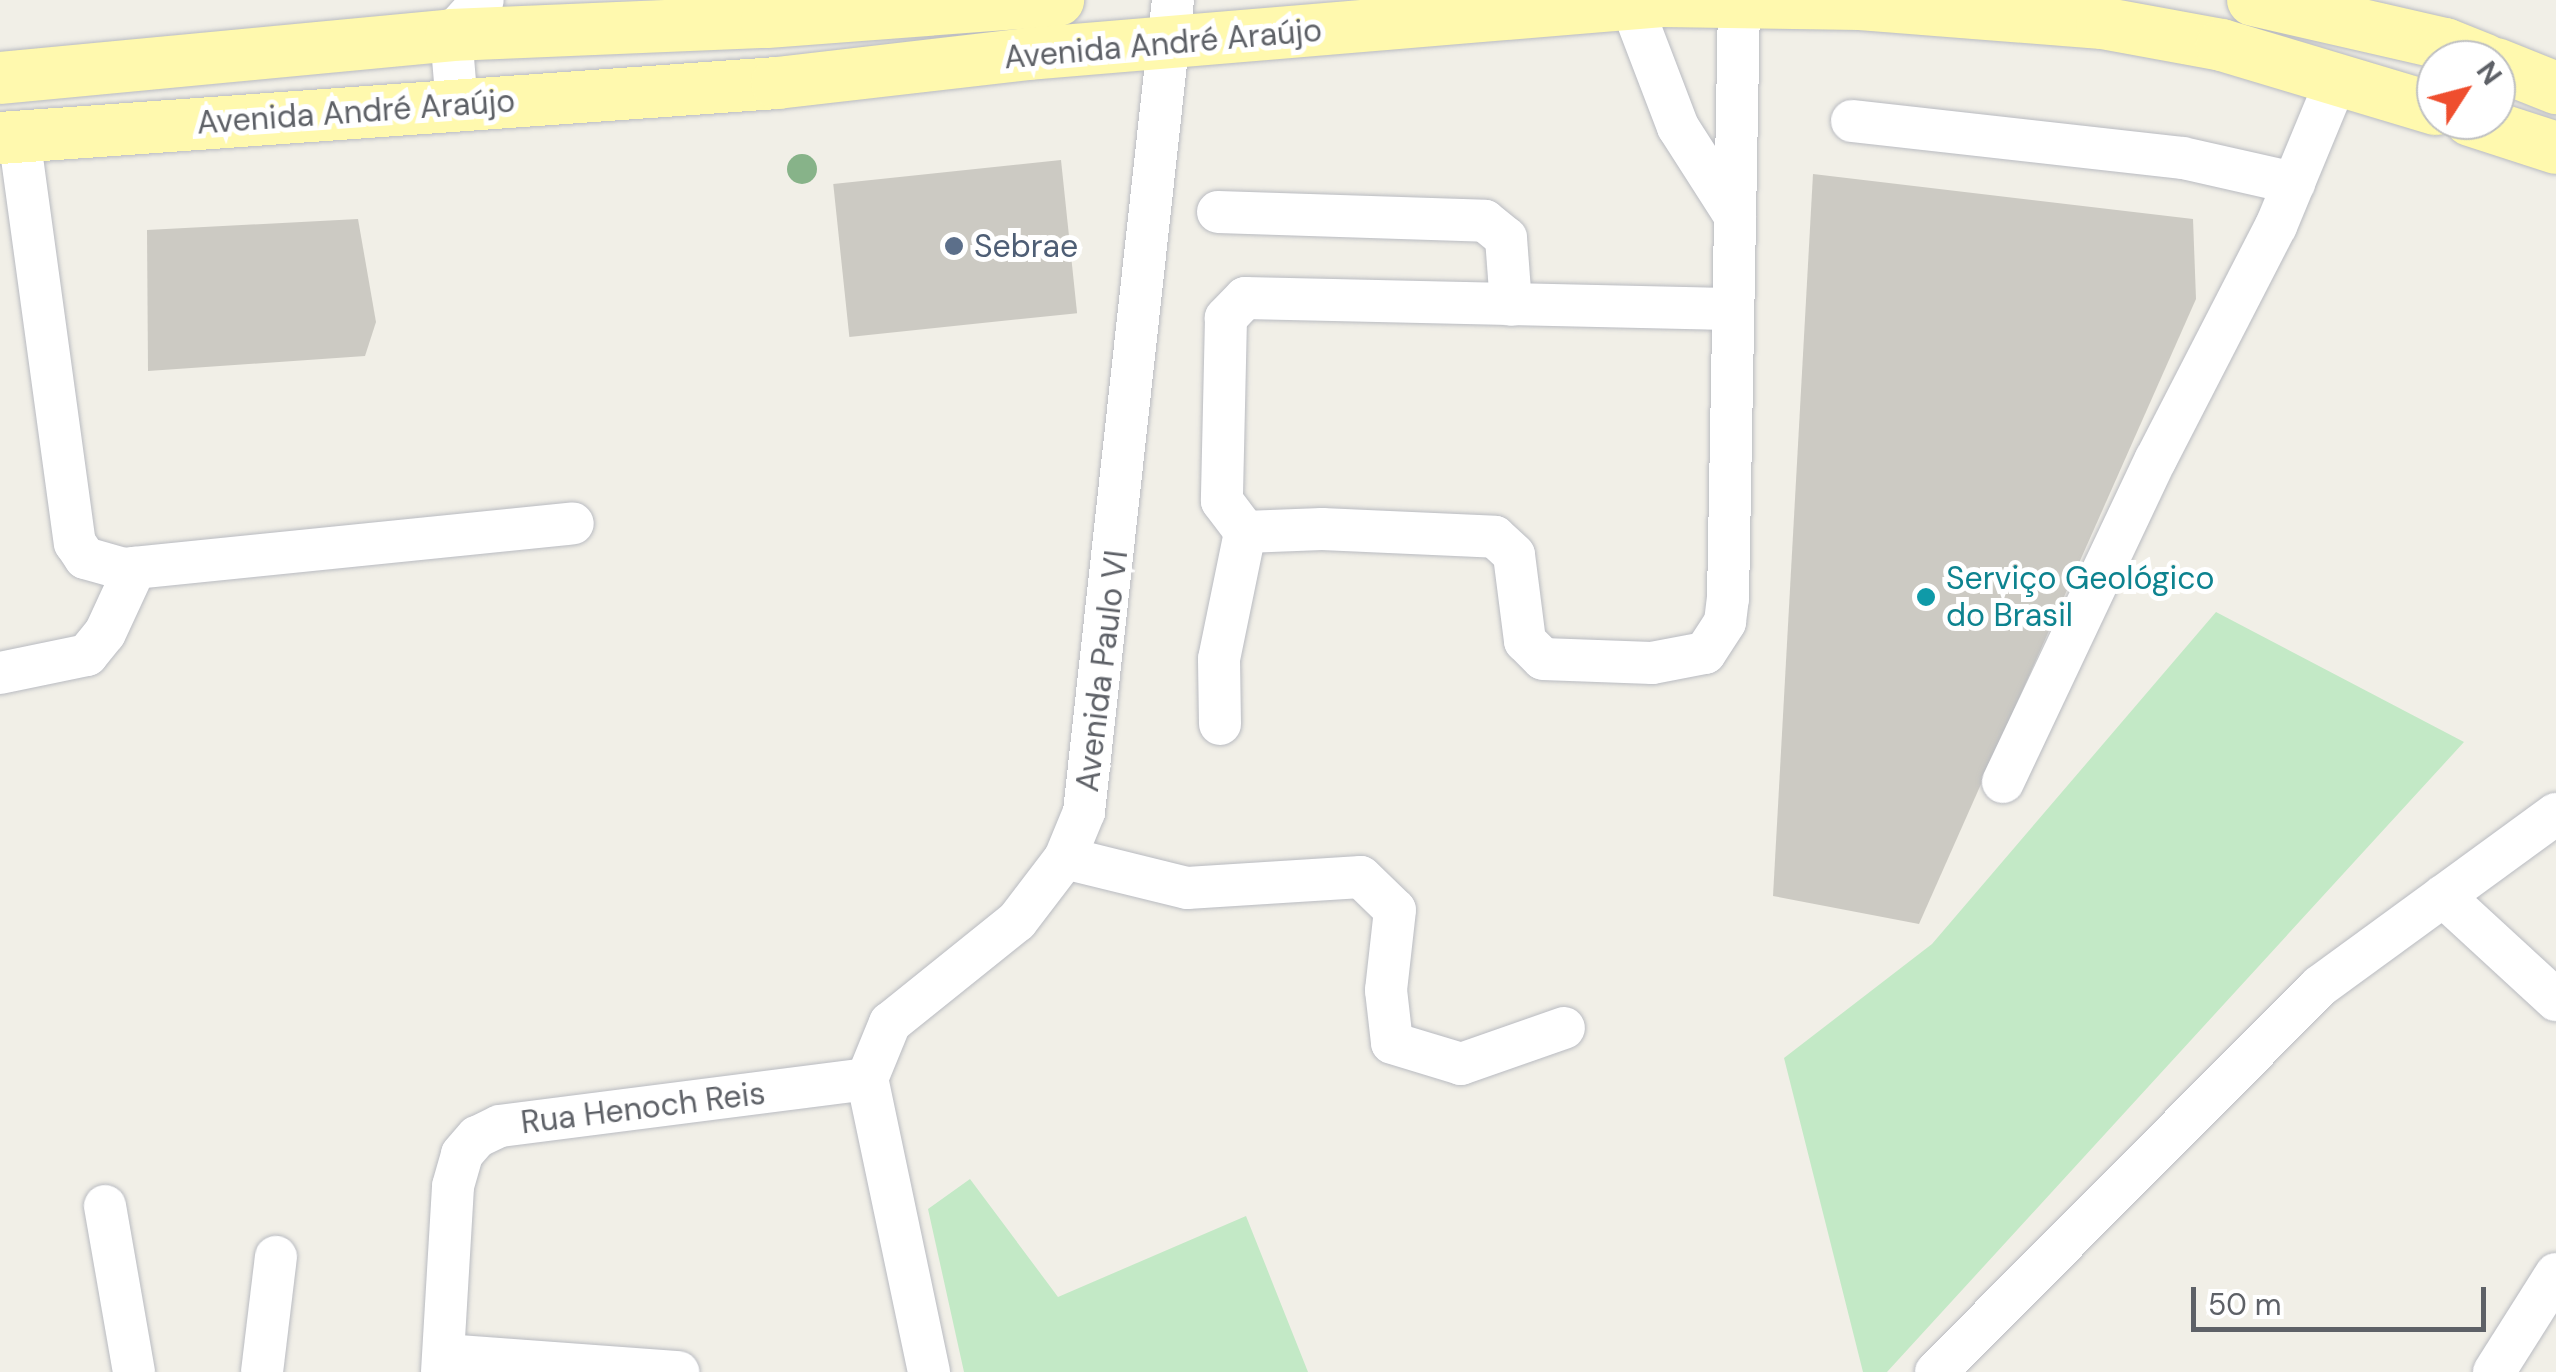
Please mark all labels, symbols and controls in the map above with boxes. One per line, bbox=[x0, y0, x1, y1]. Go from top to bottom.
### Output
street label: Avenida André Araújo bbox=[1002, 11, 1324, 77]
north arrow bbox=[2416, 40, 2516, 140]
text: N bbox=[2468, 54, 2510, 92]
street label: Avenida André Araújo bbox=[196, 82, 516, 142]
place label: Sebrae bbox=[974, 227, 1078, 265]
marker: Sebrae bbox=[943, 235, 965, 257]
street label: Avenida Paulo VI bbox=[1068, 548, 1136, 794]
place label: Serviço Geológico do Brasil bbox=[1946, 560, 2215, 635]
marker: Serviço Geológico do Brasil bbox=[1915, 586, 1937, 608]
street label: Rua Henoch Reis bbox=[519, 1074, 767, 1142]
scale bar bbox=[2196, 1267, 2491, 1329]
text: 50 m bbox=[2208, 1285, 2282, 1324]

